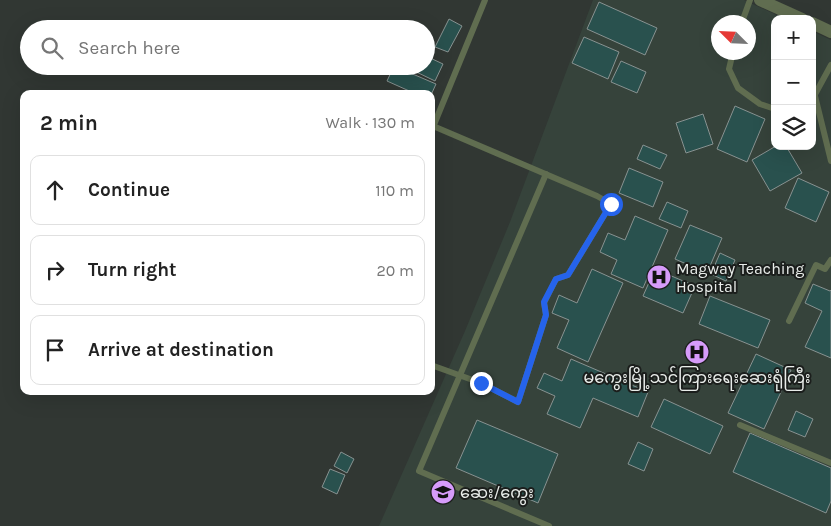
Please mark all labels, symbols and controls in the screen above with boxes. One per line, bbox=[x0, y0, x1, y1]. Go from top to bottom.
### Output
north arrow bbox=[711, 15, 756, 60]
map controls bbox=[771, 15, 816, 150]
button: + bbox=[771, 15, 816, 60]
search box bbox=[20, 20, 435, 75]
icon: search bbox=[38, 34, 66, 62]
text: Search here bbox=[78, 37, 180, 59]
button: − bbox=[771, 60, 816, 105]
button: layers bbox=[771, 105, 816, 150]
text: 2 min bbox=[40, 111, 98, 135]
text: Walk · 130 m bbox=[325, 113, 415, 132]
icon: ahead bbox=[41, 176, 69, 204]
text: Continue bbox=[88, 179, 170, 201]
text: 110 m bbox=[375, 181, 414, 200]
route start bbox=[600, 193, 623, 216]
icon: right bbox=[41, 256, 69, 284]
text: Turn right bbox=[88, 259, 177, 281]
place label: Magway Teaching Hospital bbox=[676, 259, 804, 296]
text: 20 m bbox=[376, 261, 414, 280]
hospital icon: Magway Teaching Hospital bbox=[646, 264, 672, 290]
icon: arrive bbox=[41, 336, 69, 364]
text: Arrive at destination bbox=[88, 339, 274, 361]
hospital icon: မကွေးမြို့သင်ကြားရေးဆေးရုံကြီး bbox=[684, 339, 710, 365]
place label: မကွေးမြို့သင်ကြားရေးဆေးရုံကြီး bbox=[583, 366, 811, 392]
route end bbox=[470, 372, 493, 395]
school or university icon: ဆေး/ကွေး bbox=[430, 479, 456, 505]
place label: ဆေး/ကွေး bbox=[460, 483, 534, 506]

